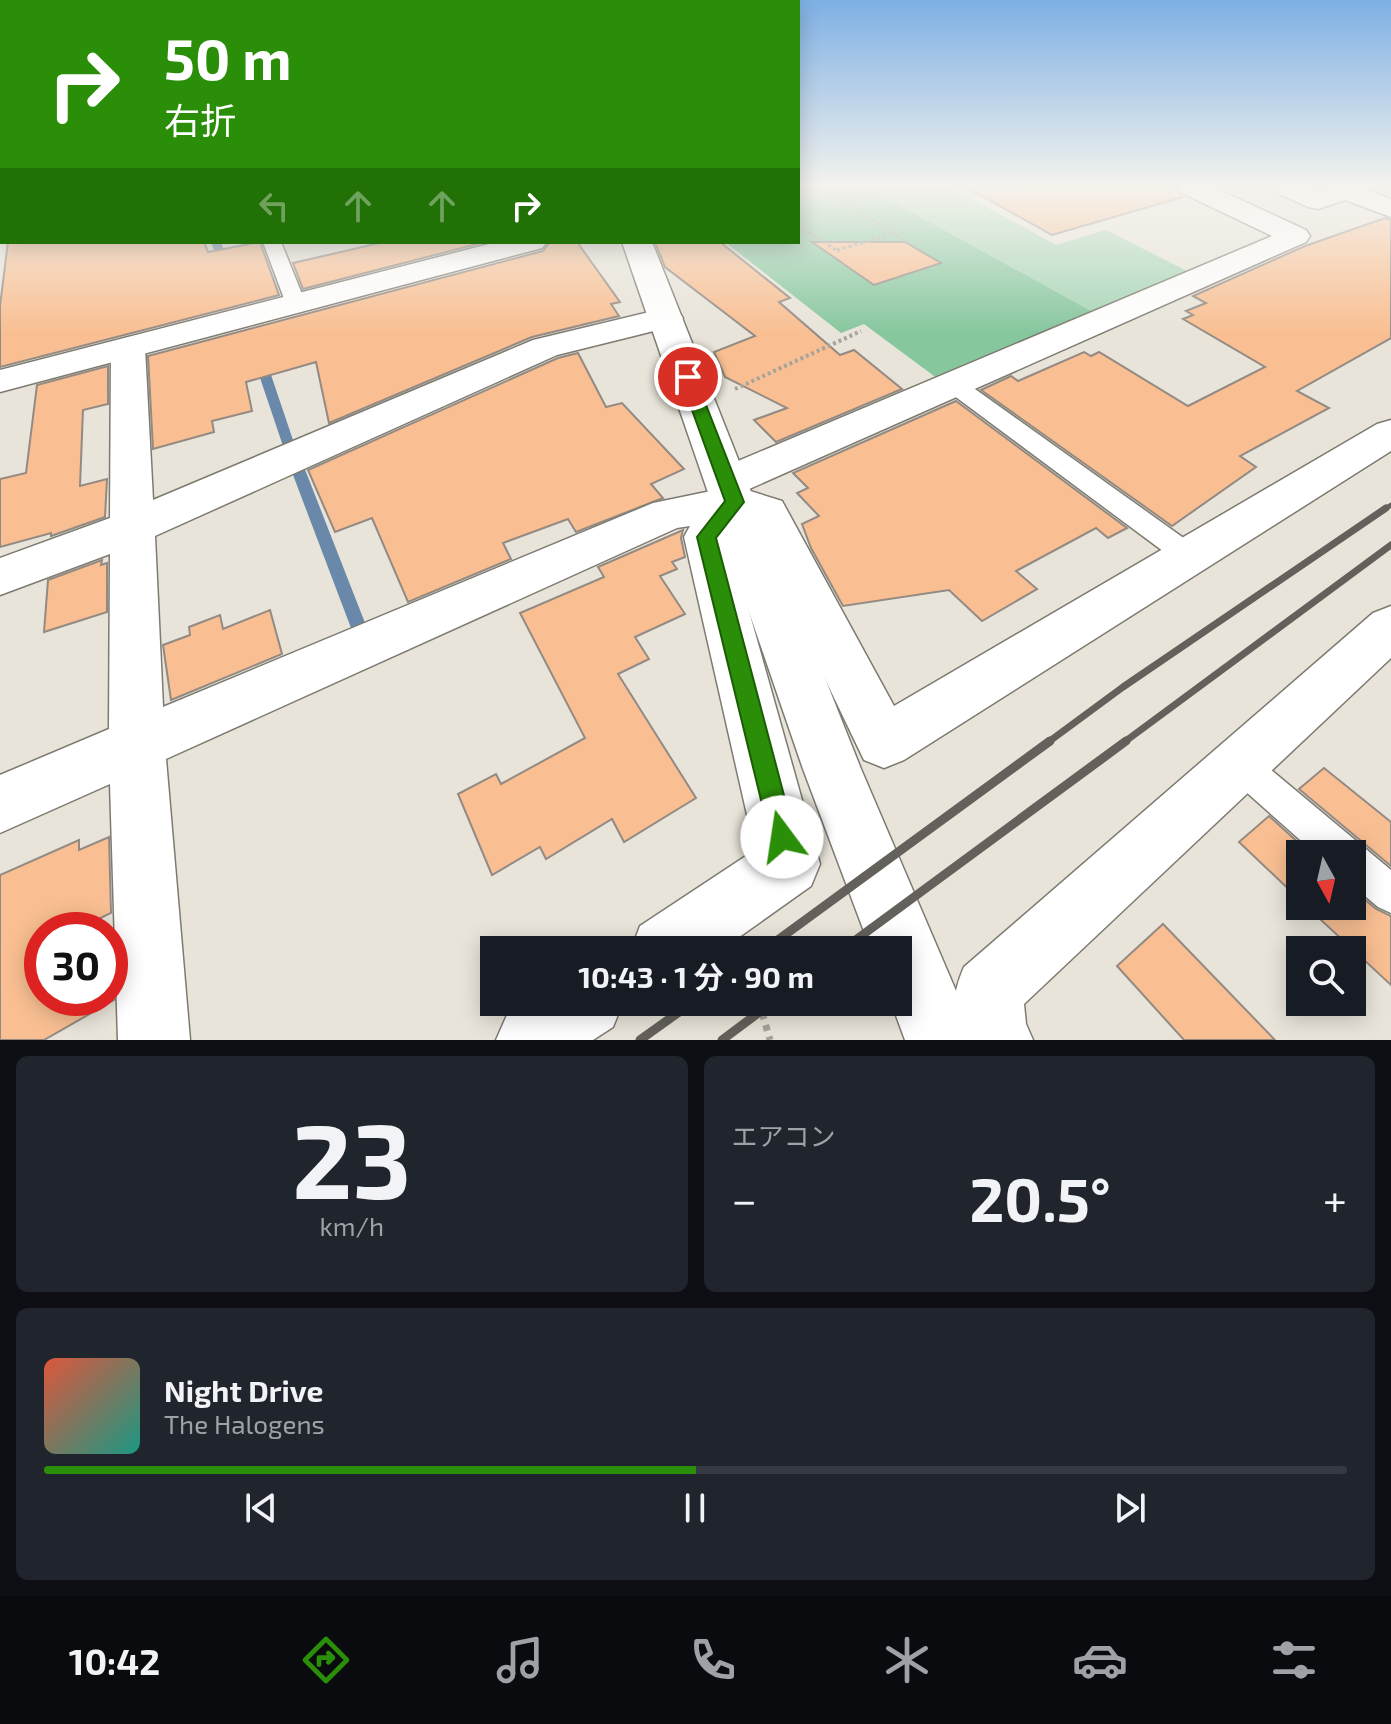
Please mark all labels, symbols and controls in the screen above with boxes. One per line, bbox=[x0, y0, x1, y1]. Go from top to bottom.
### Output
text: 50 m bbox=[164, 24, 292, 91]
icon: right bbox=[32, 32, 136, 136]
text: 右折 bbox=[164, 98, 236, 141]
icon: left bbox=[252, 184, 296, 228]
icon: ahead bbox=[336, 184, 380, 228]
icon: ahead bbox=[420, 184, 464, 228]
icon: right bbox=[504, 184, 548, 228]
pin bbox=[654, 343, 722, 411]
icon: arrive bbox=[666, 355, 710, 399]
position arrow bbox=[740, 795, 824, 879]
north arrow bbox=[1286, 840, 1366, 920]
map controls bbox=[1286, 840, 1366, 1016]
speed limit sign: 30 bbox=[24, 912, 128, 1016]
button: search bbox=[1286, 936, 1366, 1016]
text: 10:43 · 1 分 · 90 m bbox=[578, 958, 814, 994]
text: 23 bbox=[292, 1095, 411, 1220]
text: エアコン bbox=[732, 1120, 836, 1151]
text: 20.5° bbox=[969, 1162, 1111, 1234]
text: − bbox=[732, 1172, 757, 1225]
text: + bbox=[1323, 1172, 1347, 1225]
text: km/h bbox=[319, 1210, 384, 1241]
text: Night Drive bbox=[164, 1372, 323, 1408]
text: The Halogens bbox=[164, 1408, 325, 1439]
icon: previous bbox=[239, 1486, 283, 1530]
icon: pause bbox=[673, 1486, 717, 1530]
icon: next bbox=[1108, 1486, 1152, 1530]
icon: directions bbox=[298, 1632, 354, 1688]
icon: music bbox=[492, 1632, 548, 1688]
icon: phone bbox=[685, 1632, 741, 1688]
icon: climate bbox=[879, 1632, 935, 1688]
icon: car bbox=[1072, 1632, 1128, 1688]
icon: filters bbox=[1266, 1632, 1322, 1688]
text: 10:42 bbox=[69, 1639, 160, 1682]

